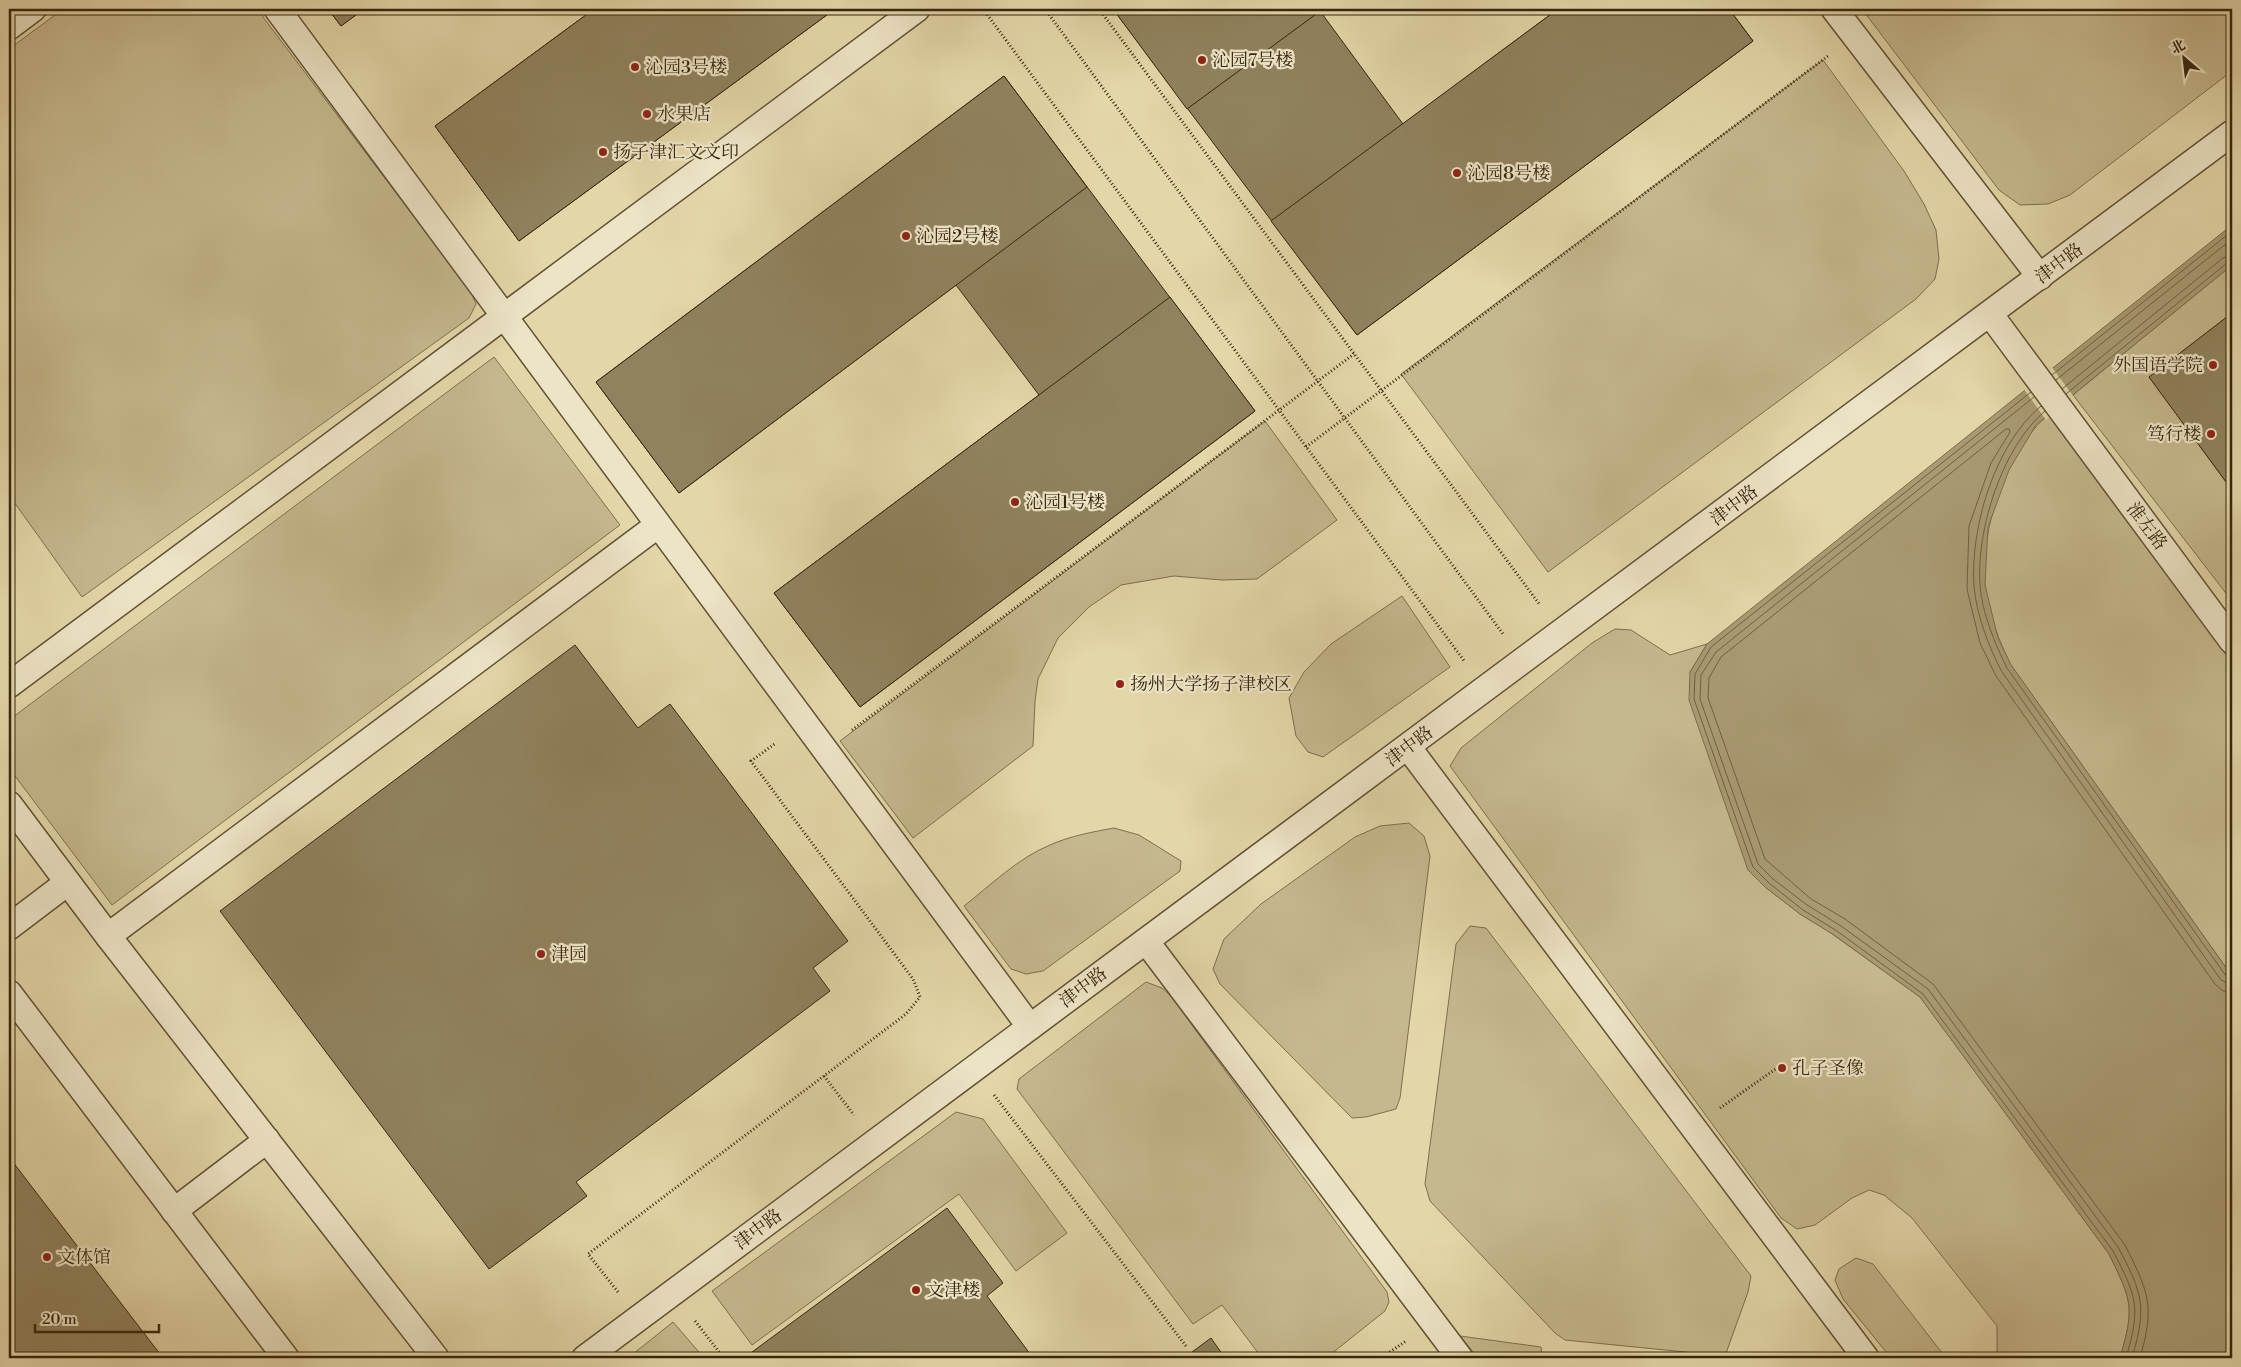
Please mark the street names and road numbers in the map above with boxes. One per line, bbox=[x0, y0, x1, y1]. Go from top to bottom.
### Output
street label: 津中路 bbox=[2031, 238, 2088, 289]
street label: 津中路 bbox=[1706, 480, 1763, 531]
street label: 淮左路 bbox=[2121, 498, 2172, 555]
street label: 津中路 bbox=[1381, 721, 1438, 772]
street label: 津中路 bbox=[1055, 962, 1112, 1013]
street label: 津中路 bbox=[730, 1204, 787, 1255]

